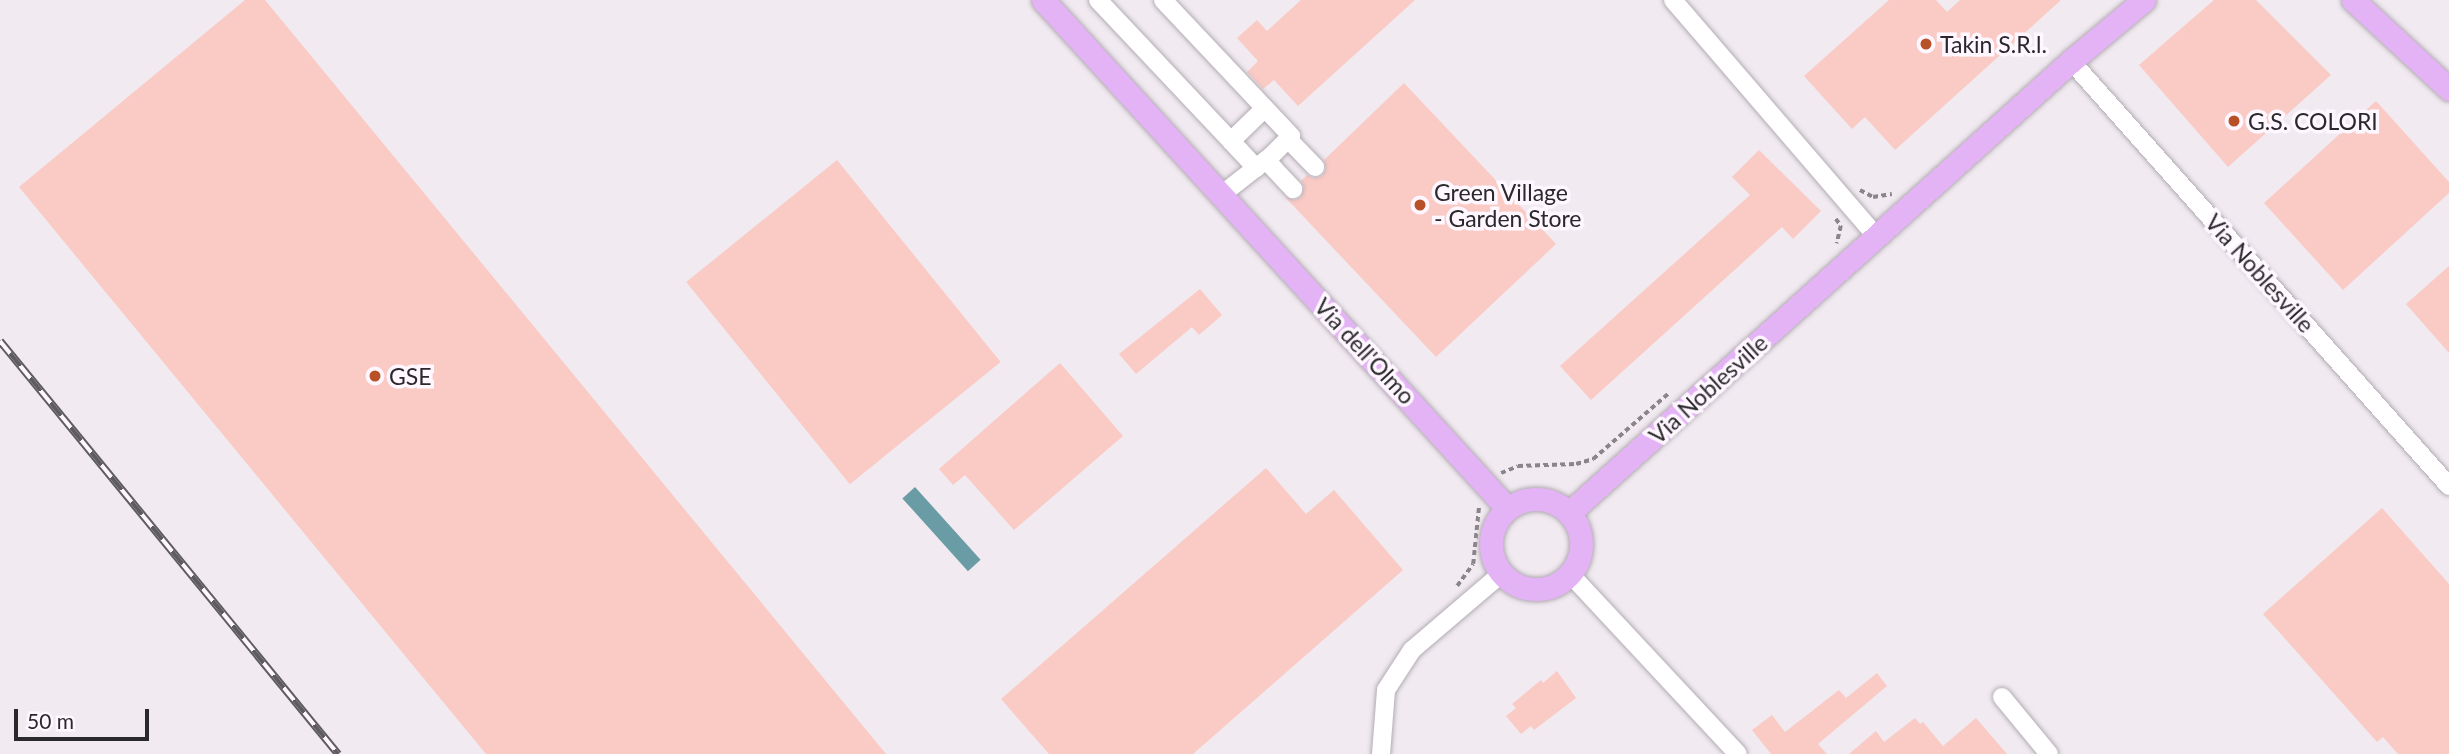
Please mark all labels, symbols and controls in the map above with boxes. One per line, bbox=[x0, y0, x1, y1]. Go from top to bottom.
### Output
place label: Takin S.R.l. bbox=[1940, 30, 2047, 58]
marker: Takin S.R.l. bbox=[1918, 36, 1934, 52]
place label: G.S. COLORI bbox=[2248, 107, 2378, 135]
marker: G.S. COLORI bbox=[2226, 113, 2242, 129]
place label: Green Village - Garden Store bbox=[1434, 178, 1581, 232]
marker: Green Village - Garden Store bbox=[1412, 197, 1428, 213]
street label: Via Noblesville bbox=[2200, 208, 2320, 338]
street label: Via dell'Olmo bbox=[1309, 292, 1421, 410]
street label: Via Noblesville bbox=[1643, 329, 1773, 449]
place label: GSE bbox=[389, 362, 432, 390]
marker: GSE bbox=[367, 368, 383, 384]
scale bar bbox=[18, 694, 152, 738]
text: 50 m bbox=[27, 708, 74, 733]

